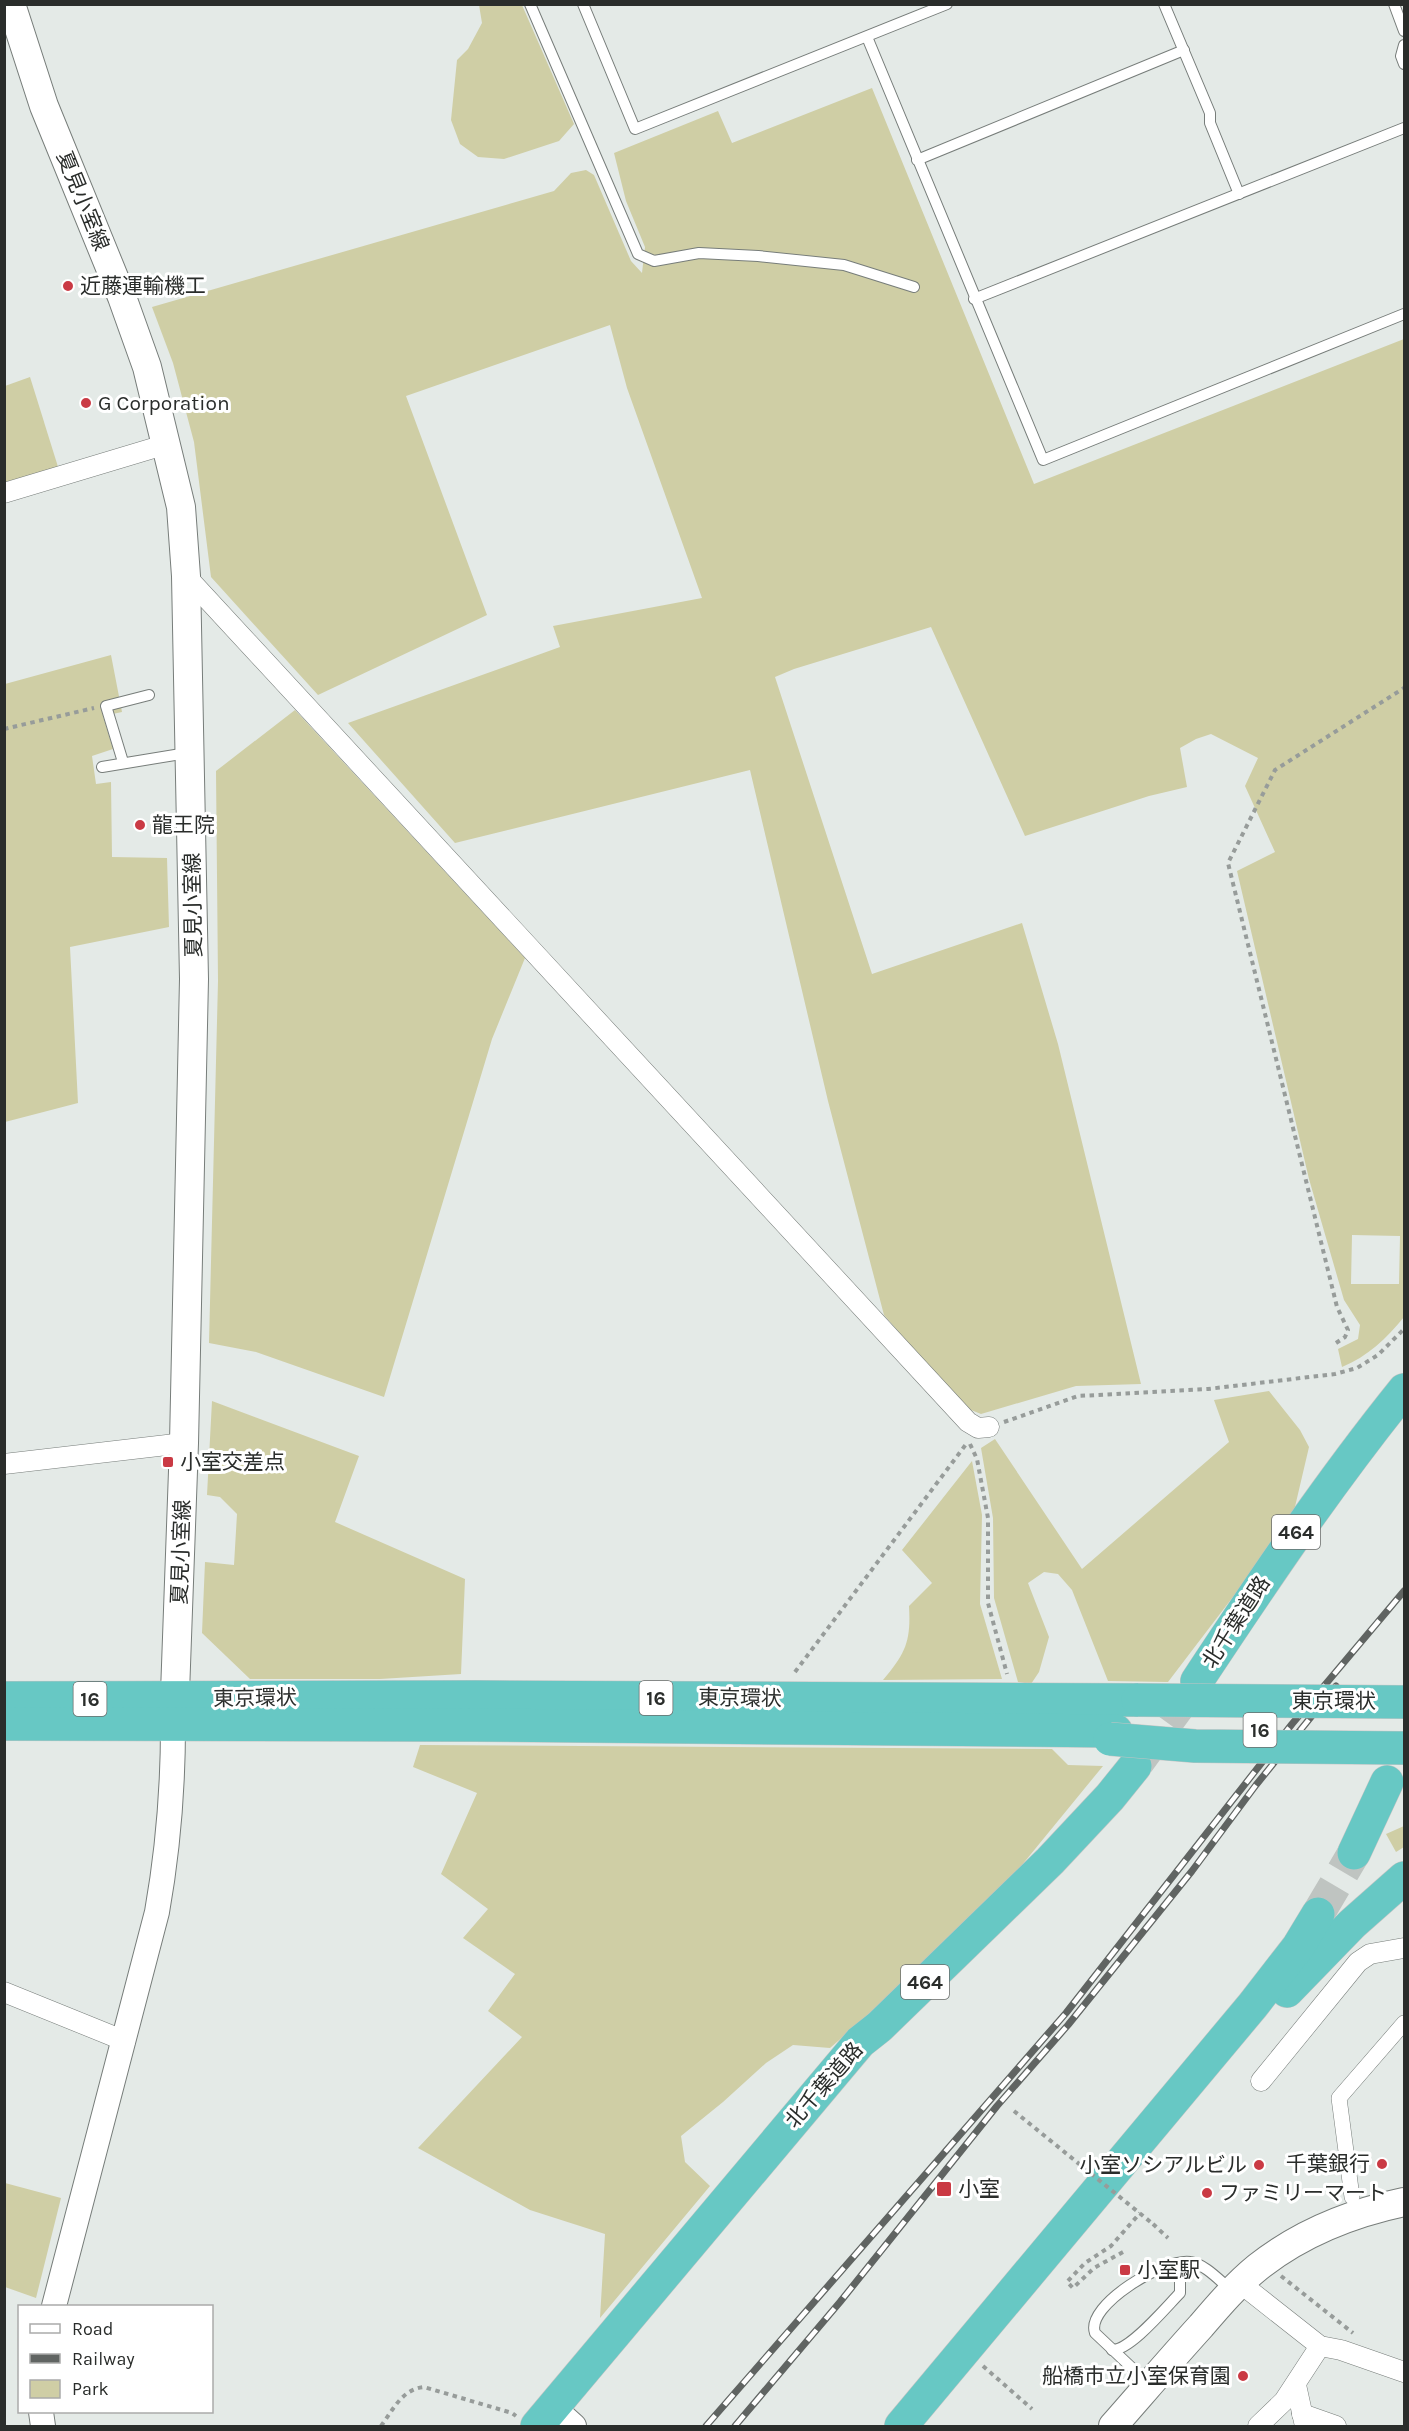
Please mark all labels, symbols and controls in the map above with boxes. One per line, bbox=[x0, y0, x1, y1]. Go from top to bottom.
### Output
street label: 夏見小室線 bbox=[52, 148, 114, 254]
place label: 近藤運輸機工 bbox=[80, 274, 206, 298]
marker: 近藤運輸機工 bbox=[61, 279, 75, 293]
place label: G Corporation bbox=[98, 391, 230, 415]
marker: G Corporation bbox=[79, 396, 93, 410]
place label: 龍王院 bbox=[152, 813, 215, 837]
marker: 龍王院 bbox=[133, 818, 147, 832]
street label: 夏見小室線 bbox=[180, 852, 206, 958]
place label: 小室交差点 bbox=[180, 1450, 285, 1474]
marker: 小室交差点 bbox=[161, 1455, 175, 1469]
street label: 夏見小室線 bbox=[167, 1499, 195, 1605]
road number: 464 bbox=[1272, 1515, 1320, 1549]
street label: 北千葉道路 bbox=[1197, 1571, 1275, 1673]
road number: 16 bbox=[640, 1681, 672, 1715]
road number: 16 bbox=[74, 1682, 106, 1716]
street label: 東京環状 bbox=[213, 1685, 297, 1711]
street label: 東京環状 bbox=[698, 1685, 782, 1711]
street label: 東京環状 bbox=[1292, 1689, 1376, 1713]
road number: 16 bbox=[1244, 1713, 1276, 1747]
road number: 464 bbox=[901, 1965, 949, 1999]
street label: 北千葉道路 bbox=[781, 2038, 867, 2132]
place label: 千葉銀行 bbox=[1286, 2152, 1370, 2176]
place label: 小室ソシアルビル bbox=[1079, 2153, 1247, 2177]
marker: 千葉銀行 bbox=[1375, 2157, 1389, 2171]
marker: 小室ソシアルビル bbox=[1252, 2158, 1266, 2172]
place label: 小室 bbox=[958, 2177, 1000, 2201]
marker: 小室 bbox=[935, 2180, 953, 2198]
place label: ファミリーマート bbox=[1219, 2181, 1387, 2205]
marker: ファミリーマート bbox=[1200, 2186, 1214, 2200]
place label: 小室駅 bbox=[1137, 2258, 1200, 2282]
marker: 小室駅 bbox=[1118, 2263, 1132, 2277]
legend bbox=[18, 2305, 213, 2413]
text: Road bbox=[72, 2318, 113, 2340]
text: Railway bbox=[72, 2348, 135, 2370]
place label: 船橋市立小室保育園 bbox=[1042, 2364, 1231, 2388]
marker: 船橋市立小室保育園 bbox=[1236, 2369, 1250, 2383]
text: Park bbox=[72, 2378, 109, 2400]

